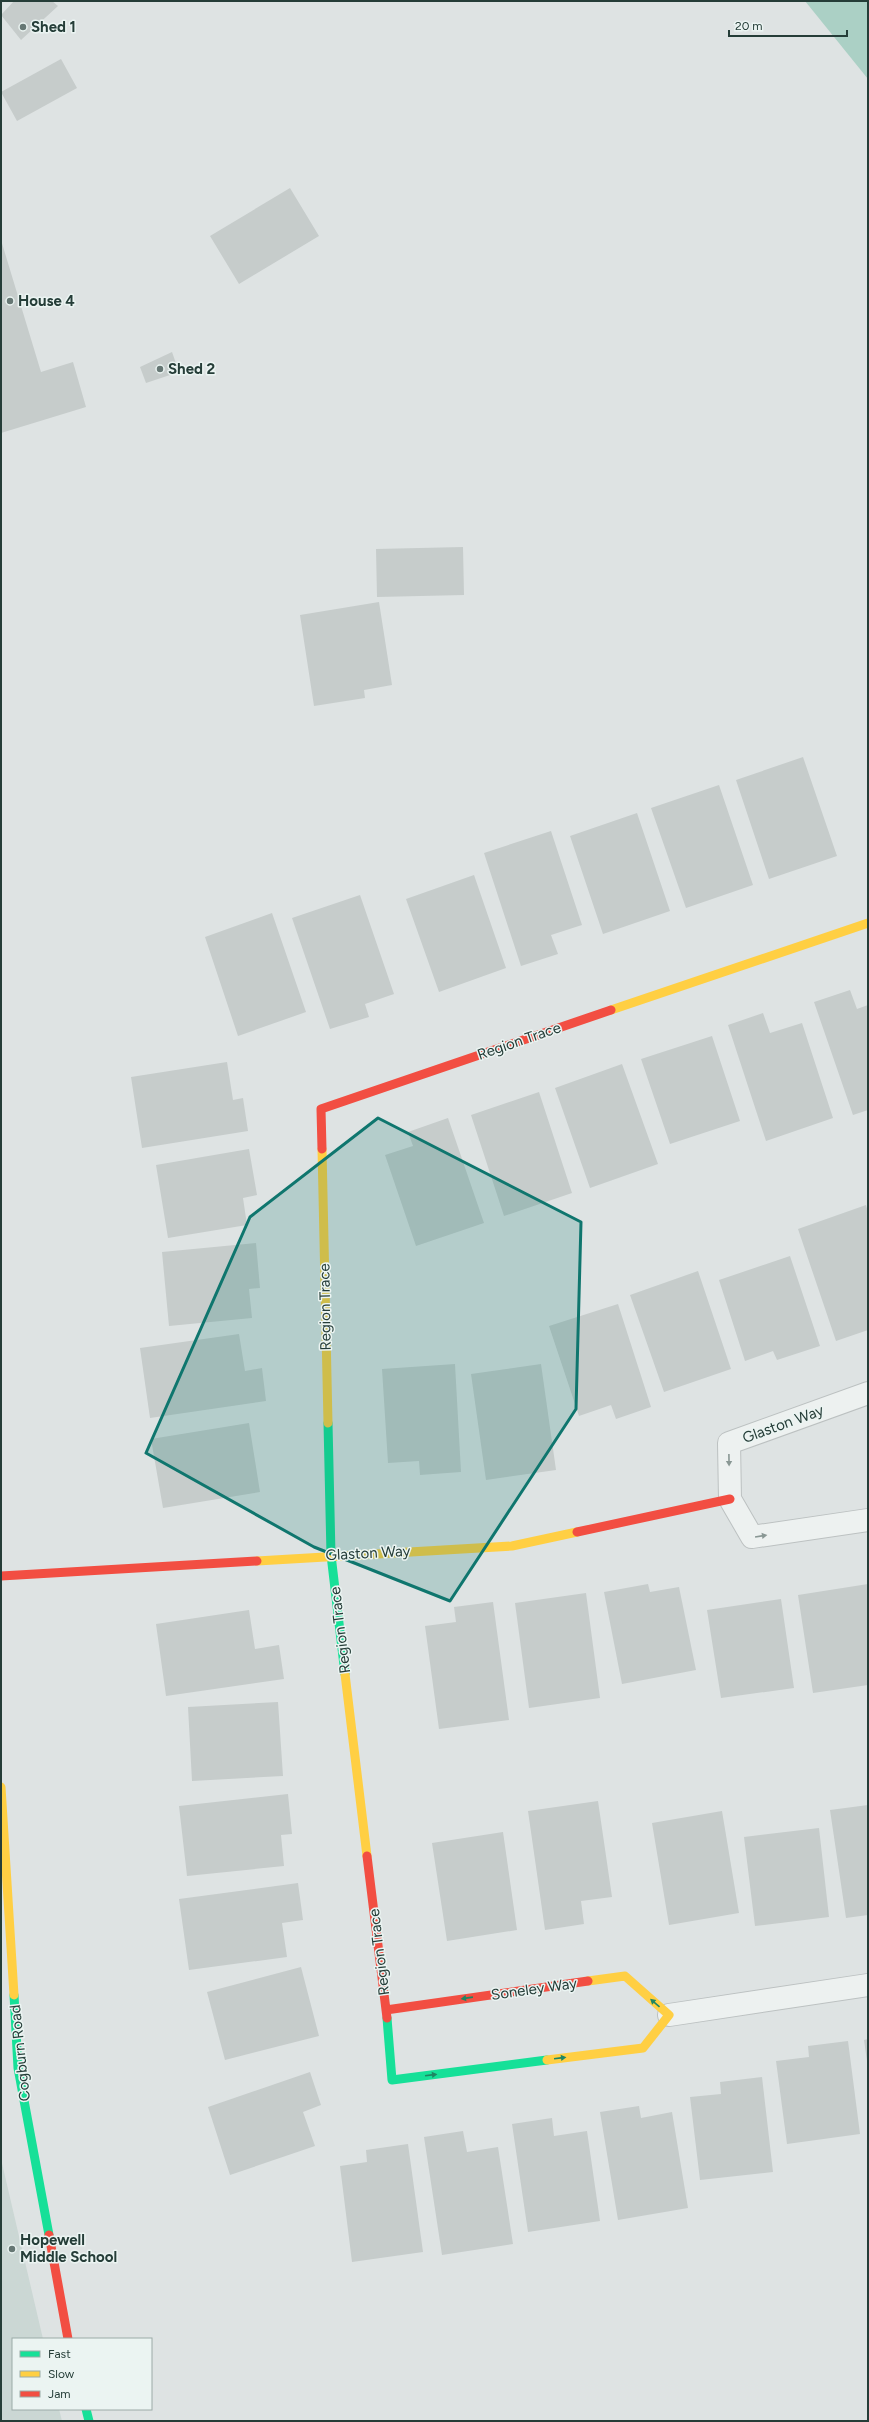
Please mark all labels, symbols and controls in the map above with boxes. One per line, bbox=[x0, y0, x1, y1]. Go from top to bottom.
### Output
scale bar bbox=[729, 12, 847, 38]
place label: Shed 1 bbox=[31, 18, 76, 36]
text: 20 m bbox=[735, 19, 763, 33]
marker: Shed 1 bbox=[18, 22, 28, 32]
place label: House 4 bbox=[18, 292, 75, 310]
marker: House 4 bbox=[5, 296, 15, 306]
place label: Shed 2 bbox=[168, 360, 215, 378]
marker: Shed 2 bbox=[155, 364, 165, 374]
street label: Region Trace bbox=[475, 1018, 563, 1064]
street label: Region Trace bbox=[315, 1263, 335, 1351]
street label: Glaston Way bbox=[740, 1401, 826, 1447]
one-way arrow bbox=[726, 1454, 733, 1466]
one-way arrow bbox=[755, 1533, 767, 1539]
street label: Glaston Way bbox=[325, 1542, 411, 1564]
street label: Region Trace bbox=[326, 1586, 354, 1674]
street label: Region Trace bbox=[365, 1908, 393, 1996]
street label: Soneley Way bbox=[490, 1974, 578, 2004]
one-way arrow bbox=[461, 1995, 473, 2001]
one-way arrow bbox=[650, 1998, 660, 2007]
street label: Cogburn Road bbox=[6, 2004, 34, 2102]
one-way arrow bbox=[554, 2055, 566, 2061]
one-way arrow bbox=[425, 2072, 437, 2078]
place label: Hopewell Middle School bbox=[20, 2231, 117, 2266]
marker: Hopewell Middle School bbox=[7, 2244, 17, 2254]
legend bbox=[12, 2338, 152, 2410]
text: Fast bbox=[48, 2347, 71, 2361]
text: Slow bbox=[48, 2367, 75, 2381]
text: Jam bbox=[48, 2387, 71, 2401]

